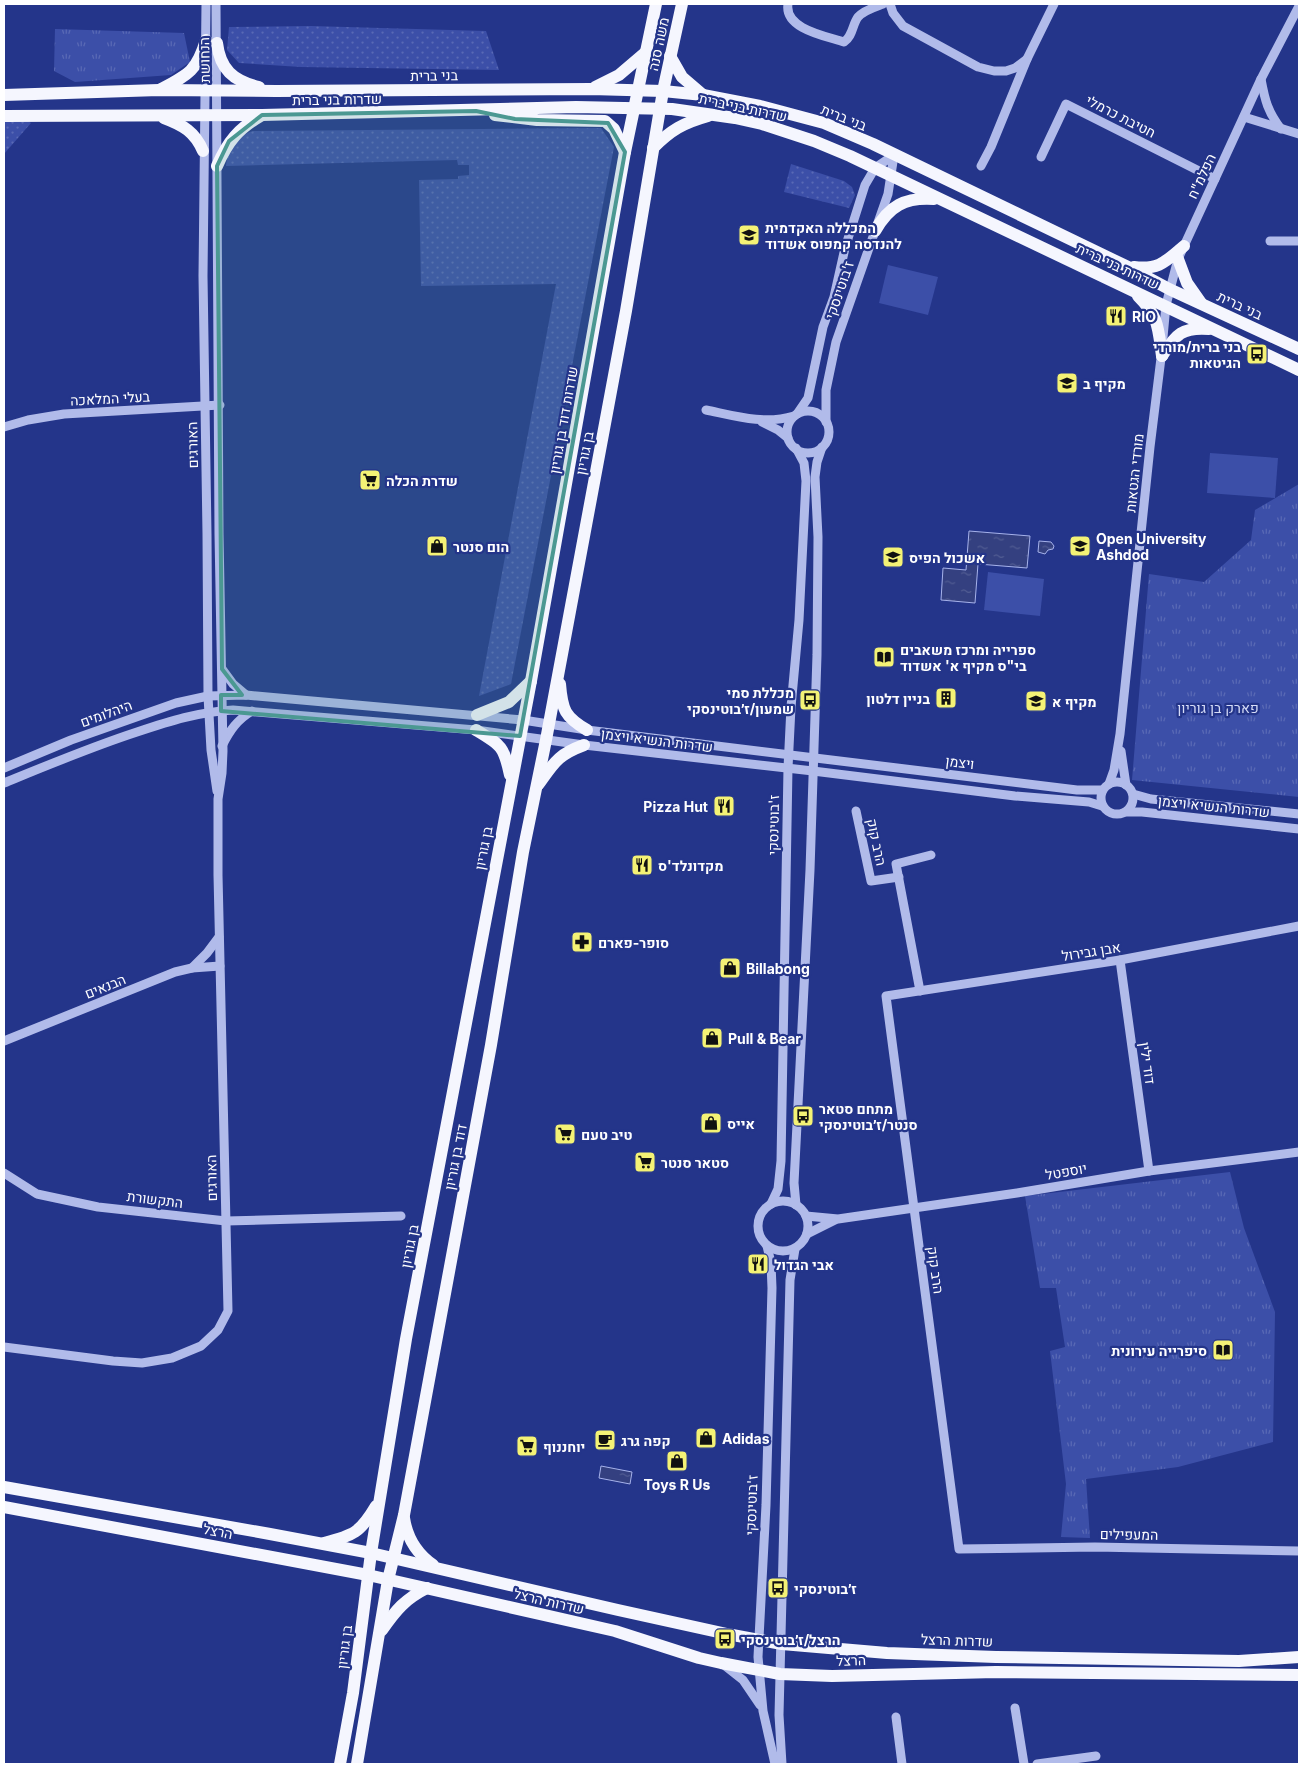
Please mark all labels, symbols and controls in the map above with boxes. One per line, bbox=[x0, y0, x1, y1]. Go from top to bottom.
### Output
street label: משה סנה bbox=[644, 16, 672, 72]
street label: הנחושת bbox=[195, 37, 213, 83]
street label: בני ברית bbox=[410, 66, 459, 84]
street label: שדרות בני ברית bbox=[697, 89, 789, 125]
street label: שדרות בני ברית bbox=[292, 90, 382, 108]
street label: חטיבת כרמלי bbox=[1083, 91, 1159, 141]
street label: בני ברית bbox=[819, 100, 870, 134]
street label: הפלמ"ח bbox=[1183, 151, 1219, 201]
place label: המכללה האקדמית להנדסה קמפוס אשדוד bbox=[765, 219, 902, 252]
school or university icon: המכללה האקדמית להנדסה קמפוס אשדוד bbox=[737, 223, 761, 247]
street label: שדרות בני ברית bbox=[1074, 239, 1162, 293]
street label: ז'בוטינסקי bbox=[821, 259, 857, 321]
street label: בני ברית bbox=[1215, 287, 1266, 323]
restaurant icon: RIO bbox=[1104, 304, 1128, 328]
place label: RIO bbox=[1132, 308, 1156, 325]
place label: בני ברית/מורדי הגיטאות bbox=[1153, 338, 1241, 371]
bus stop icon: בני ברית/מורדי הגיטאות bbox=[1245, 342, 1269, 366]
street label: שדרות דוד בן גוריון bbox=[545, 365, 581, 475]
school or university icon: מקיף ב bbox=[1055, 371, 1079, 395]
place label: מקיף ב bbox=[1083, 375, 1126, 392]
street label: בעלי המלאכה bbox=[70, 387, 151, 409]
street label: האורגים bbox=[183, 421, 201, 469]
street label: בן גוריון bbox=[571, 429, 597, 476]
street label: מורדי הגטאות bbox=[1121, 433, 1147, 513]
supermarket icon: שדרת הכלה bbox=[358, 468, 382, 492]
place label: שדרת הכלה bbox=[386, 472, 458, 489]
place label: Open University Ashdod bbox=[1096, 530, 1207, 563]
shop icon: הום סנטר bbox=[425, 534, 449, 558]
school or university icon: Open University Ashdod bbox=[1068, 534, 1092, 558]
place label: הום סנטר bbox=[453, 538, 509, 555]
school or university icon: אשכול הפיס bbox=[881, 545, 905, 569]
place label: אשכול הפיס bbox=[909, 549, 985, 566]
place label: ספרייה ומרכז משאבים בי"ס מקיף א' אשדוד bbox=[900, 641, 1036, 674]
library icon: ספרייה ומרכז משאבים בי"ס מקיף א' אשדוד bbox=[872, 645, 896, 669]
place label: מכללת סמי שמעון/ז׳בוטינסקי bbox=[687, 684, 794, 717]
building icon: בניין דלטון bbox=[934, 686, 958, 710]
bus stop icon: מכללת סמי שמעון/ז׳בוטינסקי bbox=[798, 688, 822, 712]
school or university icon: מקיף א bbox=[1024, 689, 1048, 713]
place label: בניין דלטון bbox=[866, 690, 930, 707]
place label: מקיף א bbox=[1052, 693, 1097, 710]
street label: היהלומים bbox=[78, 696, 134, 730]
park label: פארק בן גוריון bbox=[1177, 699, 1259, 716]
street label: שדרות הנשיא ויצמן bbox=[600, 725, 714, 755]
street label: ויצמן bbox=[945, 752, 975, 772]
street label: שדרות הנשיא ויצמן bbox=[1157, 792, 1271, 820]
restaurant icon: Pizza Hut bbox=[712, 794, 736, 818]
street label: ז'בוטינסקי bbox=[764, 795, 782, 855]
place label: Pizza Hut bbox=[643, 798, 708, 815]
street label: הרב קוק bbox=[864, 817, 890, 867]
street label: בן גוריון bbox=[470, 824, 496, 871]
restaurant icon: מקדונלד'ס bbox=[630, 853, 654, 877]
place label: מקדונלד'ס bbox=[658, 857, 724, 874]
pharmacy icon: סופר-פארם bbox=[570, 930, 594, 954]
place label: סופר-פארם bbox=[598, 934, 669, 951]
street label: אבן גבירול bbox=[1060, 938, 1122, 964]
shop icon: Billabong bbox=[718, 956, 742, 980]
place label: Billabong bbox=[746, 960, 810, 977]
street label: הבנאים bbox=[82, 970, 128, 1002]
shop icon: Pull & Bear bbox=[700, 1026, 724, 1050]
place label: Pull & Bear bbox=[728, 1030, 801, 1047]
street label: דוד ילין bbox=[1137, 1041, 1159, 1085]
place label: מתחם סטאר סנטר/ז׳בוטינסקי bbox=[819, 1100, 918, 1133]
bus stop icon: מתחם סטאר סנטר/ז׳בוטינסקי bbox=[791, 1104, 815, 1128]
shop icon: אייס bbox=[699, 1111, 723, 1135]
place label: אייס bbox=[727, 1115, 755, 1132]
supermarket icon: טיב טעם bbox=[553, 1122, 577, 1146]
street label: דוד בן גוריון bbox=[440, 1123, 470, 1191]
place label: טיב טעם bbox=[581, 1126, 632, 1143]
supermarket icon: סטאר סנטר bbox=[633, 1150, 657, 1174]
street label: האורגים bbox=[202, 1154, 220, 1202]
place label: סטאר סנטר bbox=[661, 1154, 729, 1171]
street label: יוספטל bbox=[1044, 1159, 1088, 1183]
street label: התקשורת bbox=[126, 1187, 184, 1211]
street label: בן גוריון bbox=[396, 1222, 422, 1269]
street label: הרב קוק bbox=[924, 1245, 948, 1295]
restaurant icon: אבי הגדול bbox=[746, 1252, 770, 1276]
place label: אבי הגדול bbox=[774, 1256, 834, 1273]
library icon: סיפרייה עירונית bbox=[1211, 1338, 1235, 1362]
place label: סיפרייה עירונית bbox=[1111, 1342, 1207, 1359]
shop icon: Adidas bbox=[694, 1426, 718, 1450]
cafe icon: קפה גרג bbox=[593, 1428, 617, 1452]
place label: Adidas bbox=[722, 1430, 770, 1447]
place label: קפה גרג bbox=[621, 1432, 671, 1449]
supermarket icon: יוחננוף bbox=[515, 1434, 539, 1458]
place label: יוחננוף bbox=[543, 1438, 585, 1455]
shop icon: Toys R Us bbox=[665, 1449, 689, 1473]
street label: ז'בוטינסקי bbox=[741, 1474, 761, 1535]
place label: Toys R Us bbox=[644, 1476, 711, 1493]
street label: הרצל bbox=[202, 1520, 234, 1542]
street label: המעפילים bbox=[1100, 1525, 1158, 1543]
bus stop icon: ז׳בוטינסקי bbox=[766, 1576, 790, 1600]
place label: ז׳בוטינסקי bbox=[794, 1580, 857, 1597]
street label: שדרות הרצל bbox=[512, 1585, 586, 1617]
street label: בן גוריון bbox=[333, 1623, 355, 1670]
bus stop icon: הרצל/ז׳בוטינסקי bbox=[713, 1627, 737, 1651]
street label: שדרות הרצל bbox=[921, 1630, 993, 1650]
place label: הרצל/ז׳בוטינסקי bbox=[741, 1631, 841, 1648]
street label: הרצל bbox=[836, 1651, 866, 1669]

